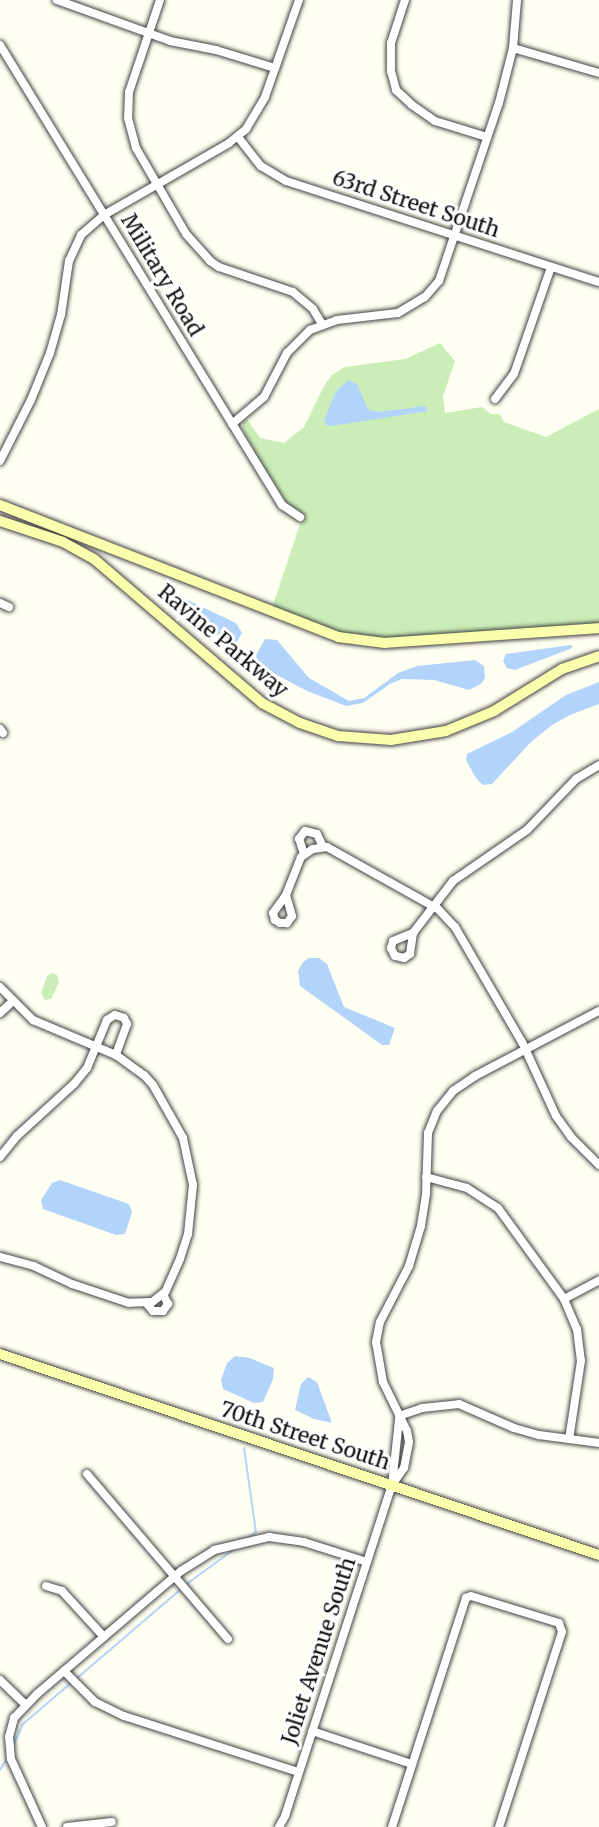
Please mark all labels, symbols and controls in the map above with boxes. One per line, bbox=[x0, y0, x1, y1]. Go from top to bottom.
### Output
street label: 63rd Street South bbox=[329, 165, 503, 243]
street label: Military Road bbox=[116, 209, 208, 341]
street label: Ravine Parkway bbox=[153, 579, 293, 703]
street label: 70th Street South bbox=[217, 1397, 393, 1475]
street label: Joliet Avenue South bbox=[277, 1554, 361, 1748]

